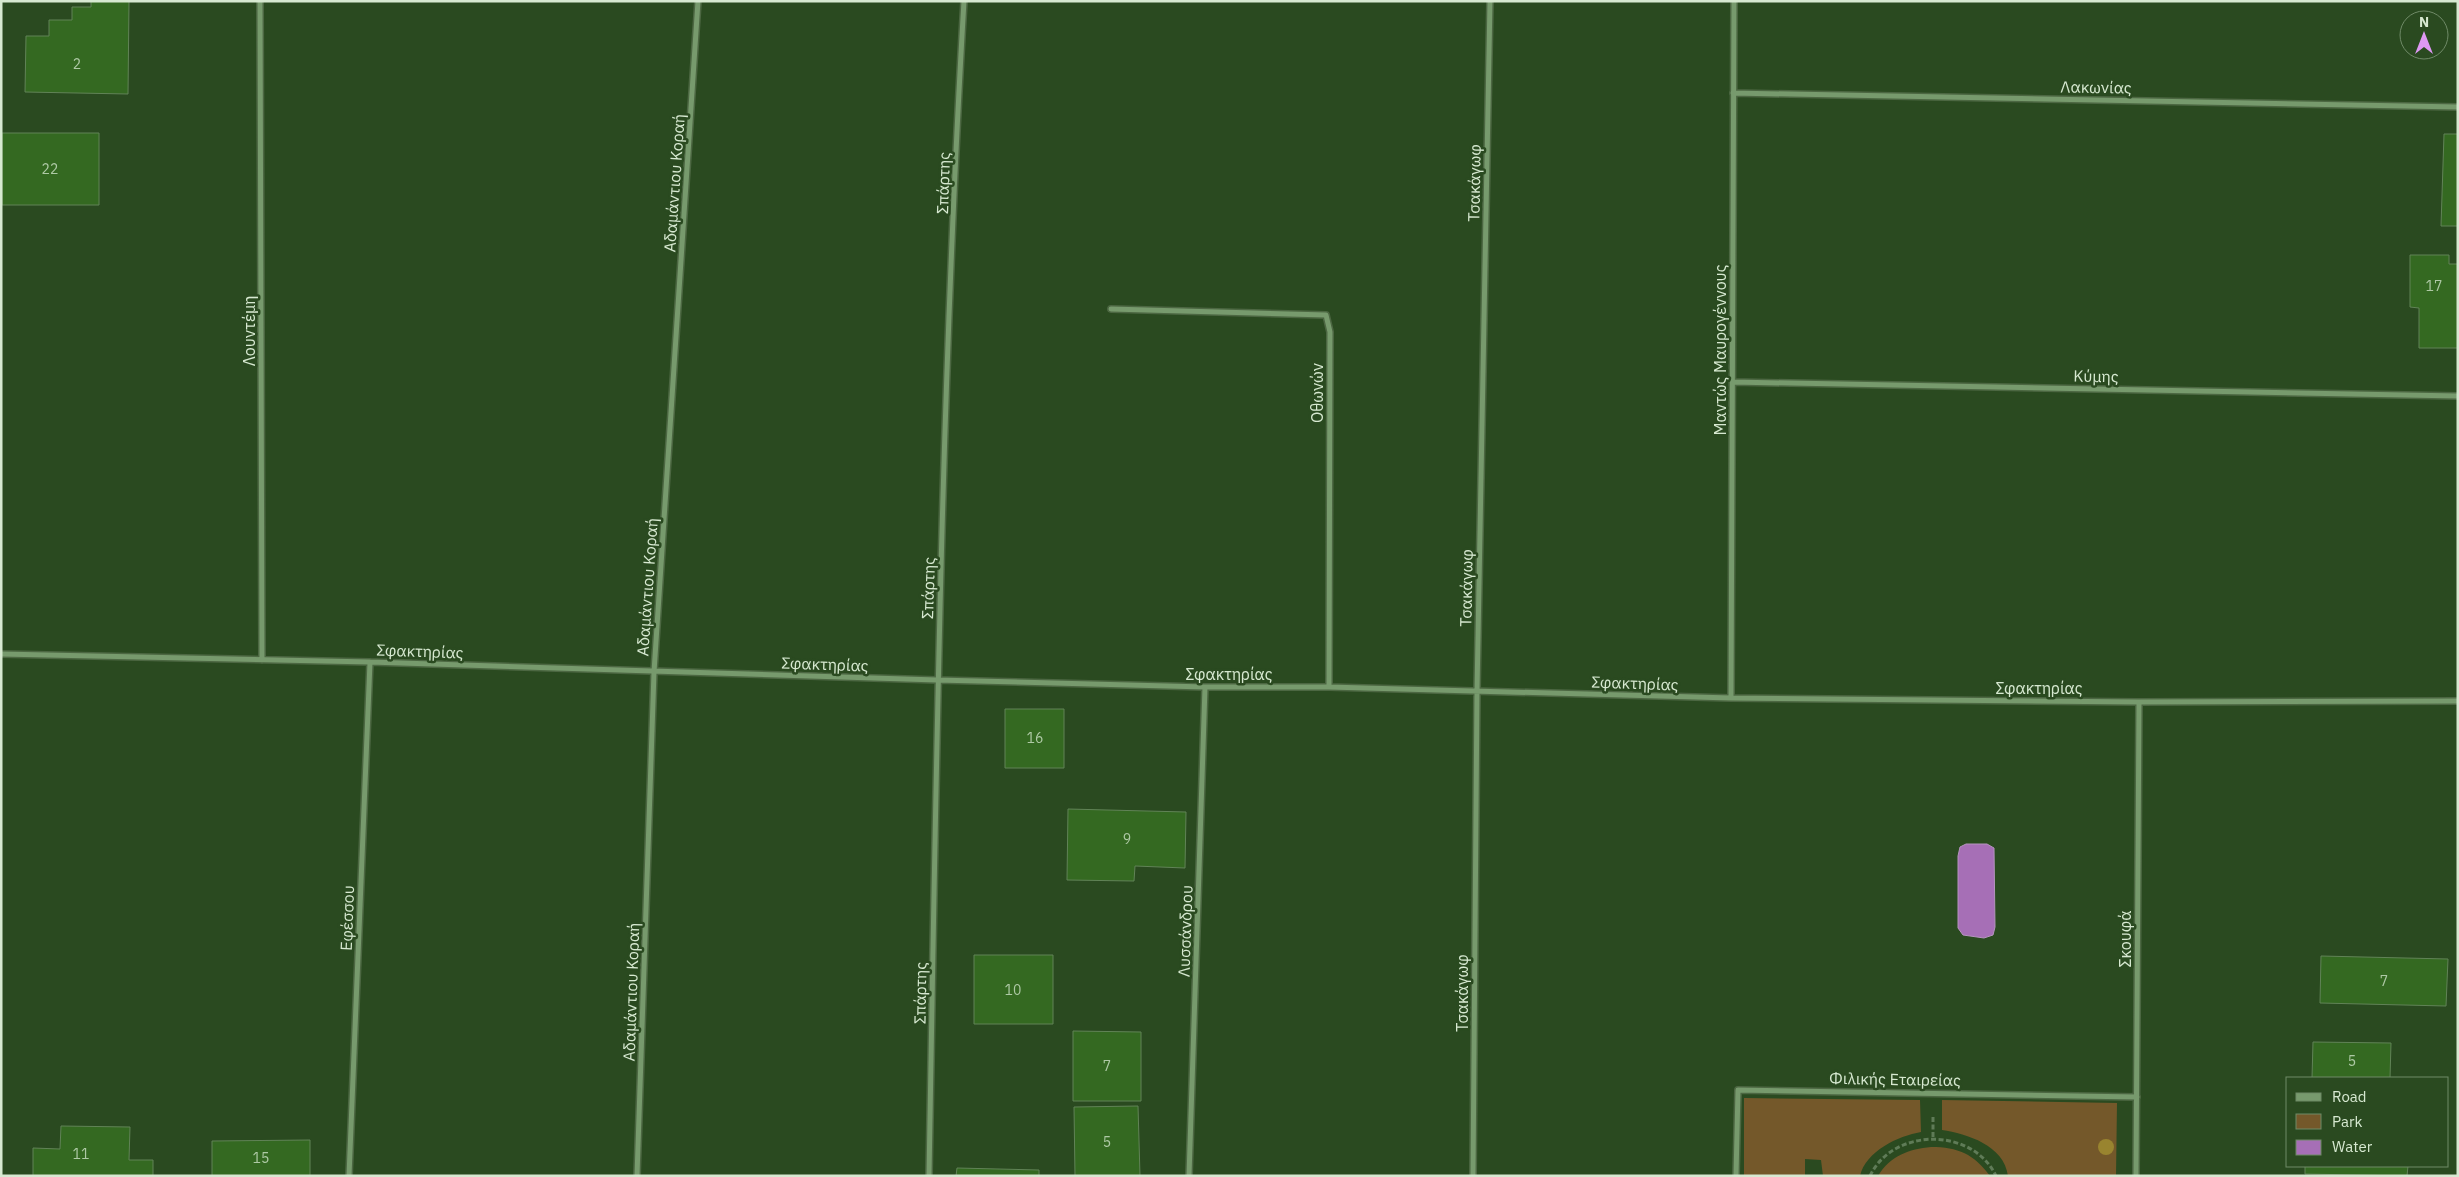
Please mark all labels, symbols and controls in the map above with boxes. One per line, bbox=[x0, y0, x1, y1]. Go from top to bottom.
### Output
north arrow bbox=[2399, 10, 2449, 60]
text: N bbox=[2419, 13, 2429, 31]
house number: 2 bbox=[73, 55, 81, 73]
street label: Λακωνίας bbox=[2060, 76, 2132, 98]
street label: Αδαμάντιου Κοραή bbox=[659, 113, 689, 253]
street label: Τσακάγωφ bbox=[1463, 144, 1485, 222]
street label: Σπάρτης bbox=[932, 151, 954, 214]
house number: 22 bbox=[42, 160, 58, 178]
street label: Μαντώς Μαυρογέννους bbox=[1710, 264, 1730, 435]
house number: 17 bbox=[2426, 277, 2442, 295]
street label: Λουντέμη bbox=[239, 296, 259, 366]
street label: Οθωνών bbox=[1307, 363, 1327, 423]
street label: Κύμης bbox=[2073, 366, 2119, 386]
street label: Αδαμάντιου Κοραή bbox=[632, 517, 662, 657]
street label: Τσακάγωφ bbox=[1455, 549, 1477, 627]
street label: Σπάρτης bbox=[917, 556, 939, 619]
street label: Σφακτηρίας bbox=[376, 639, 464, 663]
street label: Σφακτηρίας bbox=[781, 652, 869, 676]
street label: Σφακτηρίας bbox=[1186, 664, 1273, 684]
street label: Σφακτηρίας bbox=[1591, 671, 1679, 695]
street label: Σφακτηρίας bbox=[1996, 678, 2083, 698]
house number: 16 bbox=[1027, 729, 1043, 747]
house number: 9 bbox=[1123, 830, 1131, 848]
street label: Εφέσσου bbox=[336, 885, 358, 951]
street label: Λυσσάνδρου bbox=[1173, 885, 1197, 977]
street label: Σκουφά bbox=[2115, 911, 2135, 967]
street label: Αδαμάντιου Κοραή bbox=[619, 922, 643, 1062]
street label: Τσακάγωφ bbox=[1452, 954, 1472, 1032]
street label: Σπάρτης bbox=[909, 962, 931, 1024]
house number: 7 bbox=[2380, 972, 2388, 990]
house number: 10 bbox=[1005, 981, 1021, 999]
house number: 5 bbox=[2348, 1052, 2356, 1070]
house number: 7 bbox=[1103, 1057, 1111, 1075]
street label: Φιλικής Εταιρείας bbox=[1829, 1068, 1961, 1090]
legend bbox=[2286, 1077, 2449, 1167]
text: Road bbox=[2332, 1087, 2367, 1106]
text: Park bbox=[2332, 1112, 2362, 1131]
house number: 5 bbox=[1103, 1133, 1111, 1151]
text: Water bbox=[2332, 1137, 2373, 1156]
house number: 11 bbox=[73, 1145, 89, 1163]
house number: 15 bbox=[253, 1149, 269, 1167]

